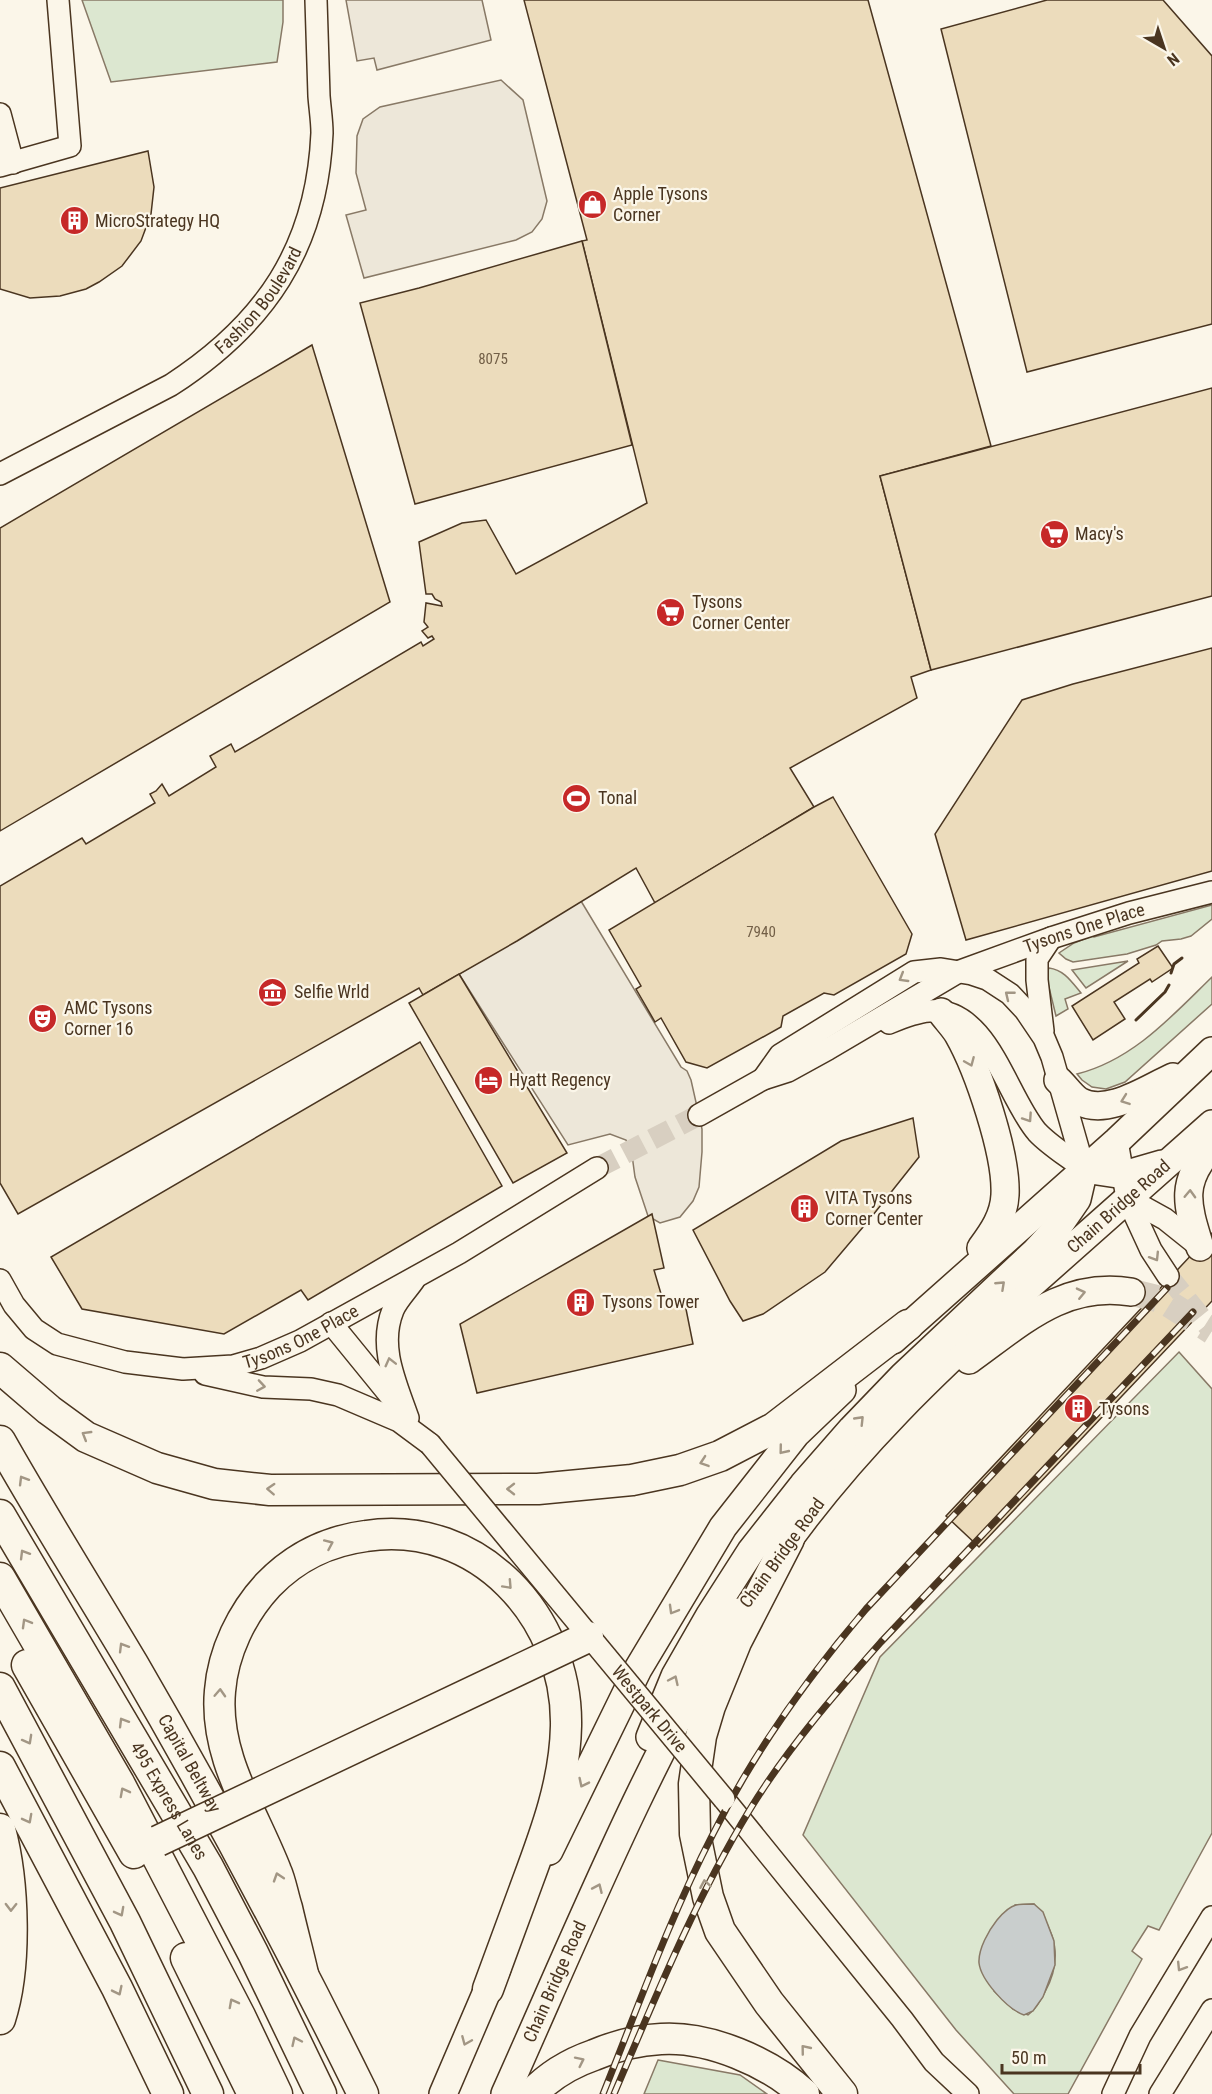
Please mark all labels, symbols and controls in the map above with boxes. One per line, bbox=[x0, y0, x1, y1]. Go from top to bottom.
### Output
north arrow bbox=[1134, 18, 1194, 78]
text: N bbox=[1163, 49, 1183, 70]
place label: Apple Tysons Corner bbox=[613, 183, 708, 225]
shop icon: Apple Tysons Corner bbox=[576, 188, 608, 220]
building icon: MicroStrategy HQ bbox=[58, 205, 90, 237]
place label: MicroStrategy HQ bbox=[95, 210, 220, 231]
street label: Fashion Boulevard bbox=[210, 243, 306, 358]
house number: 8075 bbox=[478, 350, 508, 368]
supermarket icon: Macy's bbox=[1038, 518, 1070, 550]
place label: Macy's bbox=[1075, 523, 1124, 544]
place label: Tysons Corner Center bbox=[692, 591, 791, 633]
supermarket icon: Tysons Corner Center bbox=[655, 596, 687, 628]
sports icon: Tonal bbox=[561, 782, 593, 814]
place label: Tonal bbox=[598, 787, 637, 808]
street label: Tysons One Place bbox=[1020, 898, 1147, 957]
house number: 7940 bbox=[746, 923, 776, 941]
one-way arrow bbox=[899, 971, 909, 983]
museum icon: Selfie Wrld bbox=[257, 976, 289, 1008]
place label: Selfie Wrld bbox=[294, 981, 369, 1002]
one-way arrow bbox=[1005, 991, 1016, 1002]
place label: AMC Tysons Corner 16 bbox=[64, 997, 152, 1039]
theatre icon: AMC Tysons Corner 16 bbox=[27, 1002, 59, 1034]
one-way arrow bbox=[963, 1056, 975, 1067]
hotel icon: Hyatt Regency bbox=[472, 1064, 504, 1096]
place label: Hyatt Regency bbox=[509, 1069, 611, 1090]
one-way arrow bbox=[1120, 1092, 1130, 1105]
one-way arrow bbox=[1021, 1111, 1032, 1122]
street label: Chain Bridge Road bbox=[1063, 1155, 1174, 1257]
place label: VITA Tysons Corner Center bbox=[825, 1187, 924, 1229]
one-way arrow bbox=[1183, 1190, 1196, 1199]
building icon: VITA Tysons Corner Center bbox=[788, 1192, 820, 1224]
one-way arrow bbox=[1148, 1251, 1160, 1261]
one-way arrow bbox=[994, 1281, 1004, 1292]
building icon: Tysons Tower bbox=[565, 1286, 597, 1318]
one-way arrow bbox=[1076, 1287, 1086, 1300]
place label: Tysons Tower bbox=[602, 1291, 700, 1312]
street label: Tysons One Place bbox=[240, 1300, 362, 1373]
one-way arrow bbox=[384, 1358, 397, 1368]
one-way arrow bbox=[256, 1379, 266, 1392]
building icon: Tysons bbox=[1062, 1393, 1094, 1425]
place label: Tysons bbox=[1099, 1398, 1149, 1419]
one-way arrow bbox=[853, 1417, 864, 1428]
one-way arrow bbox=[82, 1431, 92, 1443]
one-way arrow bbox=[779, 1443, 790, 1454]
one-way arrow bbox=[699, 1454, 710, 1467]
one-way arrow bbox=[18, 1476, 30, 1486]
one-way arrow bbox=[267, 1483, 276, 1496]
one-way arrow bbox=[507, 1483, 516, 1495]
street label: Chain Bridge Road bbox=[735, 1494, 828, 1612]
one-way arrow bbox=[323, 1540, 334, 1552]
one-way arrow bbox=[19, 1550, 31, 1560]
one-way arrow bbox=[501, 1578, 512, 1588]
one-way arrow bbox=[668, 1604, 680, 1614]
one-way arrow bbox=[22, 1619, 34, 1630]
one-way arrow bbox=[118, 1643, 130, 1653]
street label: Westpark Drive bbox=[608, 1661, 692, 1756]
one-way arrow bbox=[667, 1676, 679, 1687]
one-way arrow bbox=[214, 1688, 227, 1697]
street label: Capital Beltway bbox=[154, 1710, 226, 1817]
one-way arrow bbox=[119, 1718, 131, 1728]
one-way arrow bbox=[21, 1734, 32, 1744]
street label: 495 Express Lanes bbox=[126, 1738, 212, 1863]
one-way arrow bbox=[578, 1777, 590, 1788]
one-way arrow bbox=[120, 1788, 131, 1798]
one-way arrow bbox=[21, 1812, 32, 1823]
one-way arrow bbox=[273, 1872, 285, 1883]
one-way arrow bbox=[700, 1879, 712, 1889]
one-way arrow bbox=[591, 1883, 603, 1894]
one-way arrow bbox=[5, 1903, 17, 1912]
one-way arrow bbox=[113, 1905, 124, 1916]
street label: Chain Bridge Road bbox=[518, 1917, 590, 2045]
one-way arrow bbox=[1176, 1961, 1188, 1971]
one-way arrow bbox=[111, 1985, 123, 1996]
one-way arrow bbox=[229, 1999, 240, 2010]
one-way arrow bbox=[461, 2035, 473, 2046]
one-way arrow bbox=[291, 2037, 303, 2048]
scale bar bbox=[1002, 2037, 1140, 2075]
one-way arrow bbox=[802, 2044, 813, 2055]
text: 50 m bbox=[1011, 2047, 1046, 2068]
one-way arrow bbox=[573, 2057, 584, 2068]

